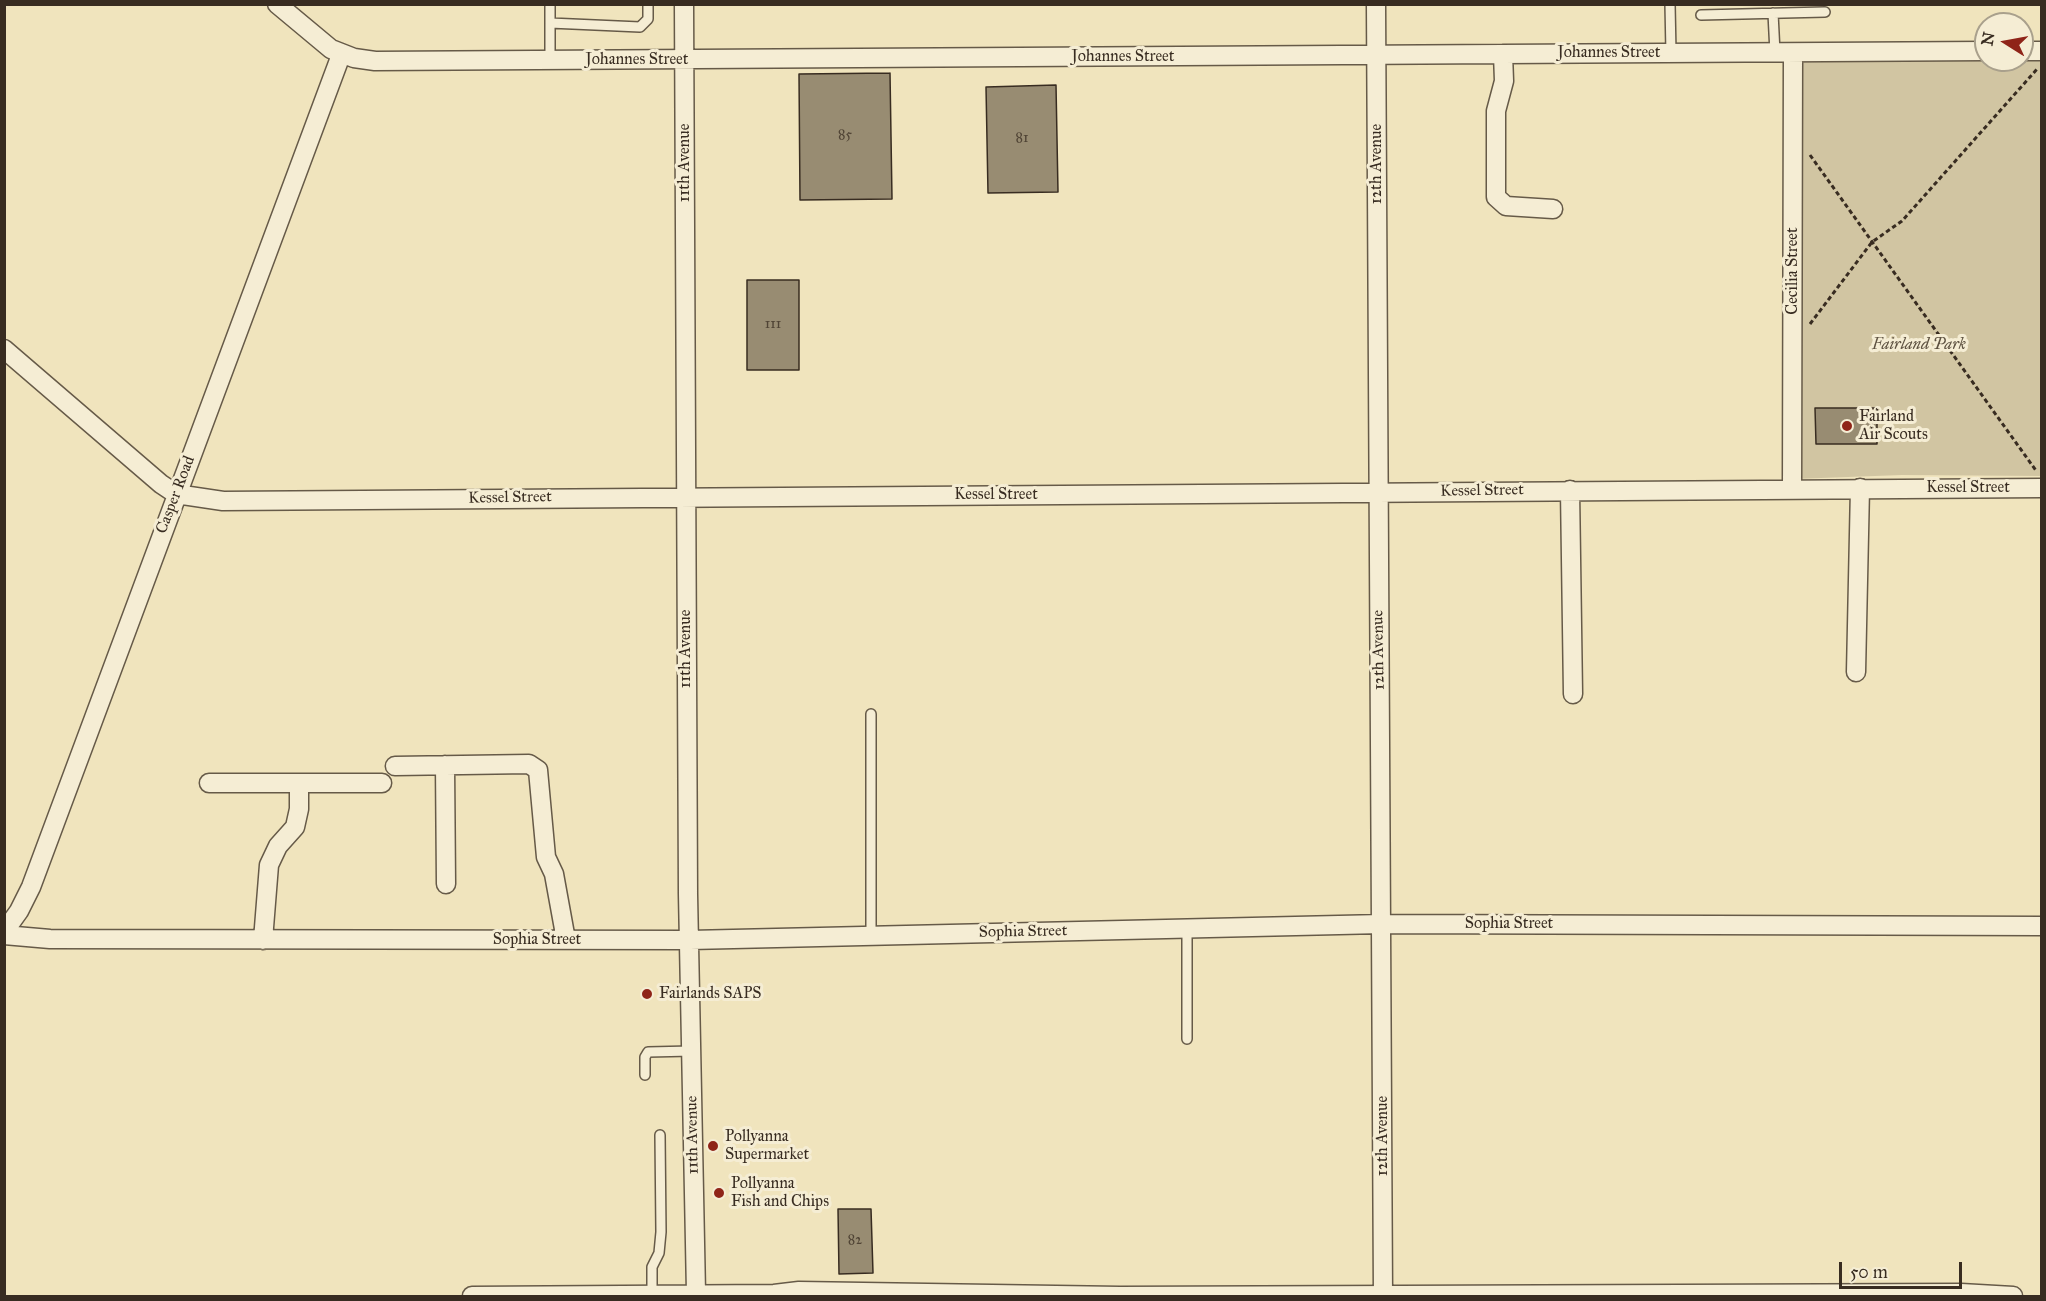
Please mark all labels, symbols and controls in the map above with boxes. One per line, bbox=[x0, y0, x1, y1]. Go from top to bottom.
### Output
north arrow bbox=[1974, 12, 2034, 72]
text: N bbox=[1977, 30, 1998, 47]
street label: Johannes Street bbox=[1558, 43, 1660, 63]
street label: Johannes Street bbox=[1072, 47, 1174, 67]
street label: Johannes Street bbox=[586, 50, 688, 70]
street label: 11th Avenue bbox=[675, 124, 695, 202]
street label: 12th Avenue bbox=[1367, 124, 1387, 204]
house number: 85 bbox=[838, 128, 852, 144]
house number: 81 bbox=[1016, 131, 1028, 147]
street label: Cecilia Street bbox=[1783, 227, 1803, 315]
house number: 111 bbox=[765, 317, 781, 333]
park label: Fairland Park bbox=[1872, 335, 1966, 355]
place label: Fairland Air Scouts bbox=[1859, 407, 1928, 445]
marker: Fairland Air Scouts bbox=[1840, 419, 1854, 433]
street label: Casper Road bbox=[152, 453, 200, 537]
street label: Kessel Street bbox=[1926, 478, 2010, 498]
street label: Kessel Street bbox=[1440, 481, 1524, 501]
street label: Kessel Street bbox=[954, 485, 1038, 505]
street label: Kessel Street bbox=[468, 488, 552, 508]
street label: 11th Avenue bbox=[676, 610, 696, 688]
street label: 12th Avenue bbox=[1369, 610, 1389, 690]
street label: Sophia Street bbox=[1465, 914, 1553, 934]
street label: Sophia Street bbox=[979, 922, 1067, 942]
street label: Sophia Street bbox=[493, 930, 581, 950]
place label: Fairlands SAPS bbox=[659, 984, 762, 1004]
marker: Fairlands SAPS bbox=[640, 987, 654, 1001]
street label: 11th Avenue bbox=[683, 1095, 703, 1175]
street label: 12th Avenue bbox=[1373, 1096, 1393, 1176]
place label: Pollyanna Supermarket bbox=[725, 1127, 809, 1165]
marker: Pollyanna Supermarket bbox=[706, 1139, 720, 1153]
place label: Pollyanna Fish and Chips bbox=[731, 1174, 829, 1212]
marker: Pollyanna Fish and Chips bbox=[712, 1186, 726, 1200]
house number: 82 bbox=[848, 1233, 862, 1249]
scale bar bbox=[1842, 1250, 1965, 1288]
text: 50 m bbox=[1850, 1261, 1888, 1283]

